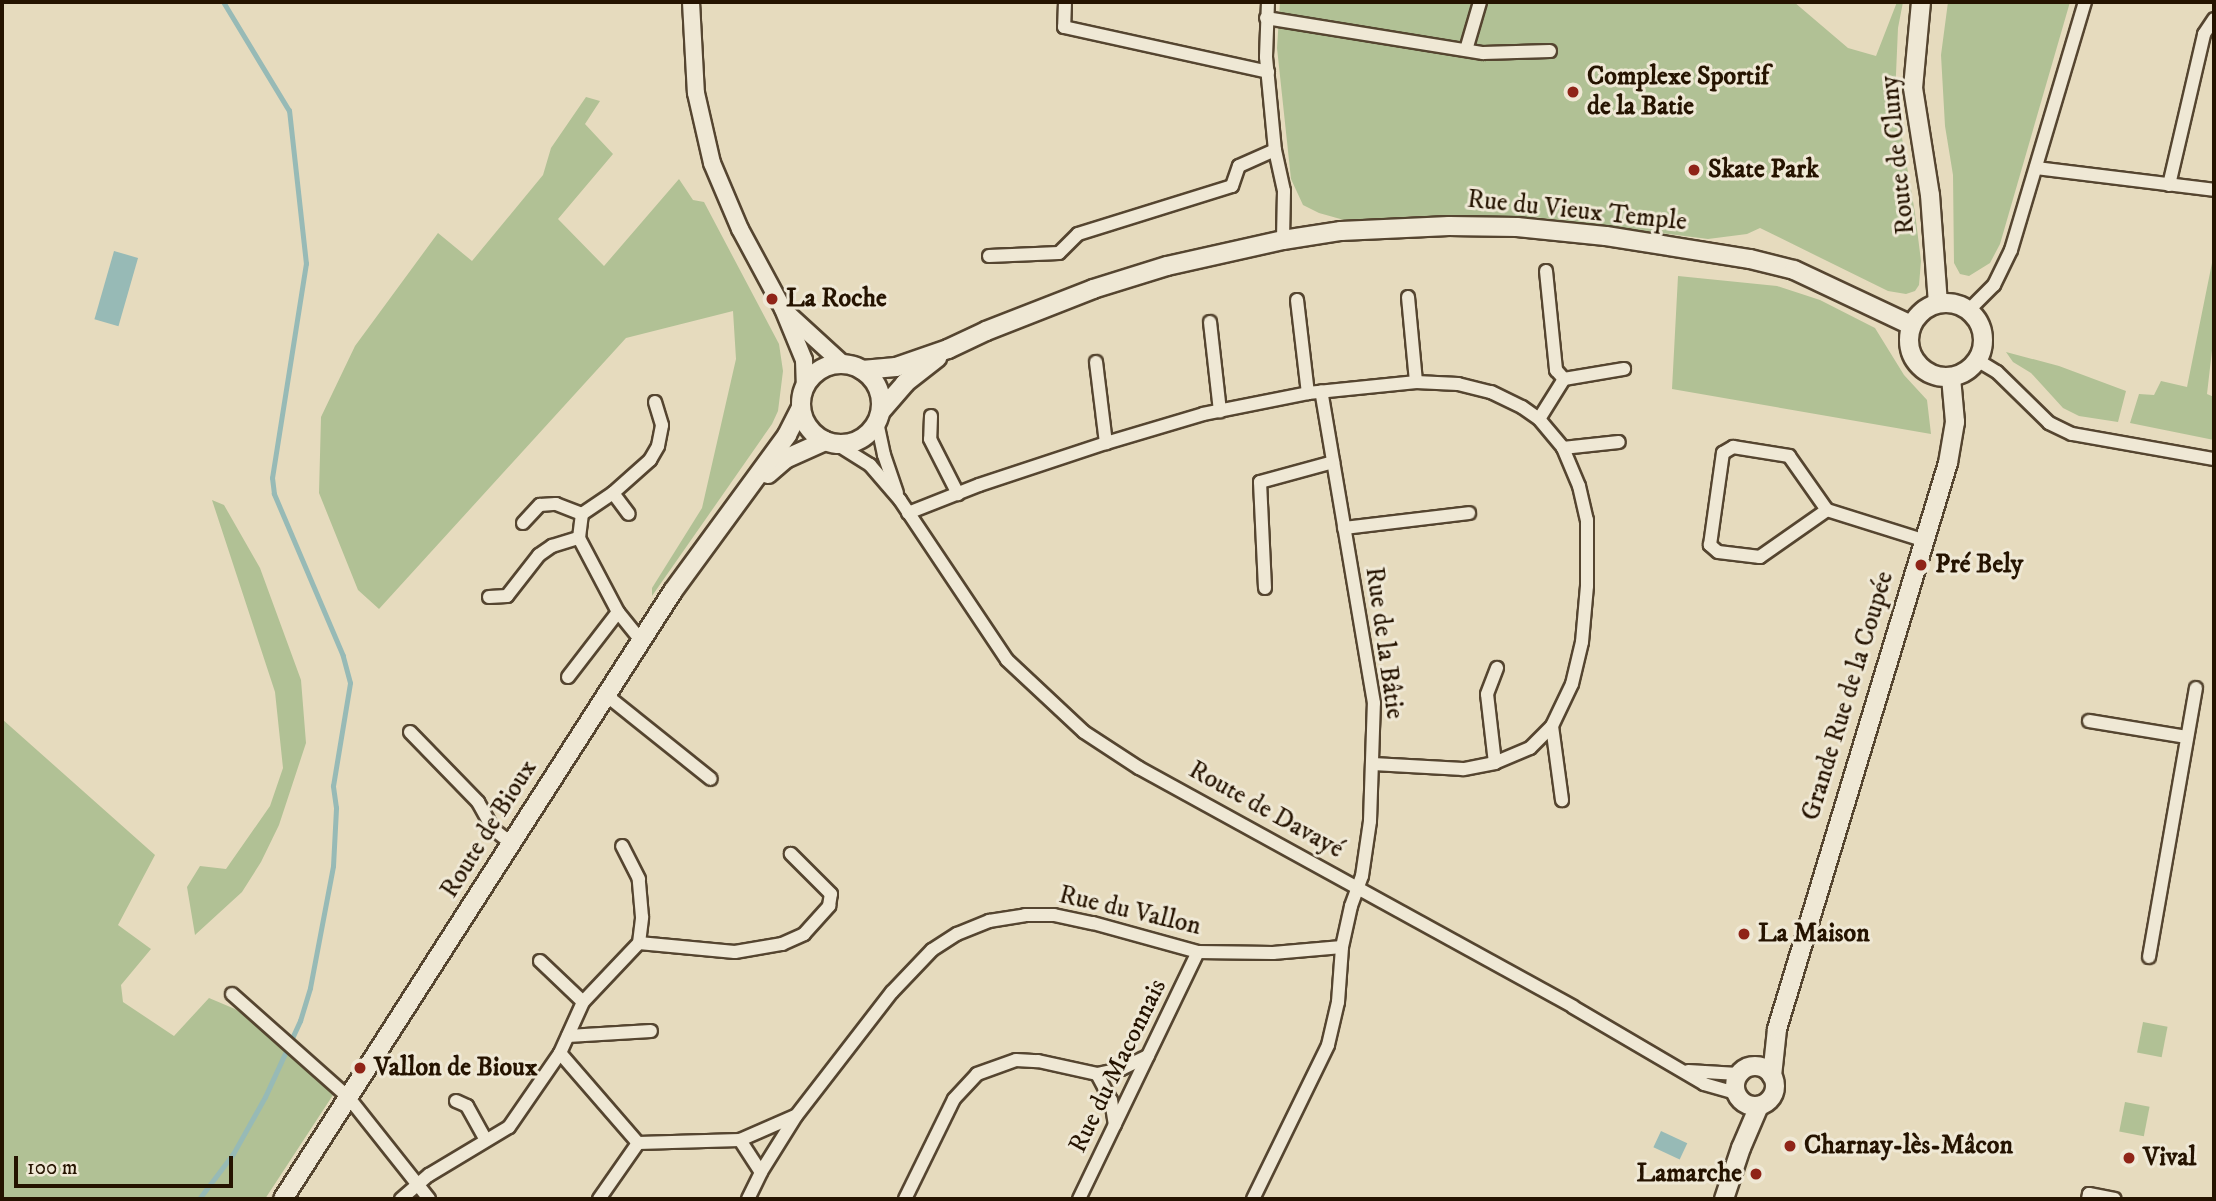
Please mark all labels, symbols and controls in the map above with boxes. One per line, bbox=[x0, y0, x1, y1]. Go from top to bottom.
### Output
place label: Complexe Sportif de la Batie bbox=[1587, 61, 1769, 122]
street label: Route de Cluny bbox=[1874, 74, 1922, 236]
marker: Complexe Sportif de la Batie bbox=[1565, 84, 1581, 100]
place label: Skate Park bbox=[1708, 154, 1819, 186]
marker: Skate Park bbox=[1686, 162, 1702, 178]
street label: Rue du Vieux Temple bbox=[1466, 184, 1688, 238]
place label: La Roche bbox=[786, 283, 887, 315]
marker: La Roche bbox=[764, 291, 780, 307]
place label: Pré Bely bbox=[1935, 549, 2023, 581]
marker: Pré Bely bbox=[1913, 557, 1929, 573]
street label: Rue de la Bâtie bbox=[1358, 565, 1410, 721]
street label: Grande Rue de la Coupée bbox=[1795, 568, 1901, 824]
street label: Route de Bioux bbox=[434, 754, 544, 904]
street label: Route de Davayé bbox=[1183, 755, 1349, 865]
street label: Rue du Vallon bbox=[1056, 879, 1204, 943]
place label: La Maison bbox=[1758, 918, 1870, 950]
marker: La Maison bbox=[1736, 926, 1752, 942]
street label: Rue du Maconnais bbox=[1062, 974, 1174, 1158]
place label: Vallon de Bioux bbox=[374, 1052, 538, 1084]
marker: Vallon de Bioux bbox=[352, 1060, 368, 1076]
place label: Charnay-lès-Mâcon bbox=[1804, 1130, 2013, 1162]
marker: Charnay-lès-Mâcon bbox=[1782, 1138, 1798, 1154]
scale bar bbox=[18, 1142, 236, 1186]
place label: Vival bbox=[2143, 1142, 2196, 1174]
marker: Vival bbox=[2121, 1150, 2137, 1166]
text: 100 m bbox=[27, 1155, 78, 1181]
place label: Lamarche bbox=[1637, 1158, 1742, 1190]
marker: Lamarche bbox=[1748, 1166, 1764, 1182]

